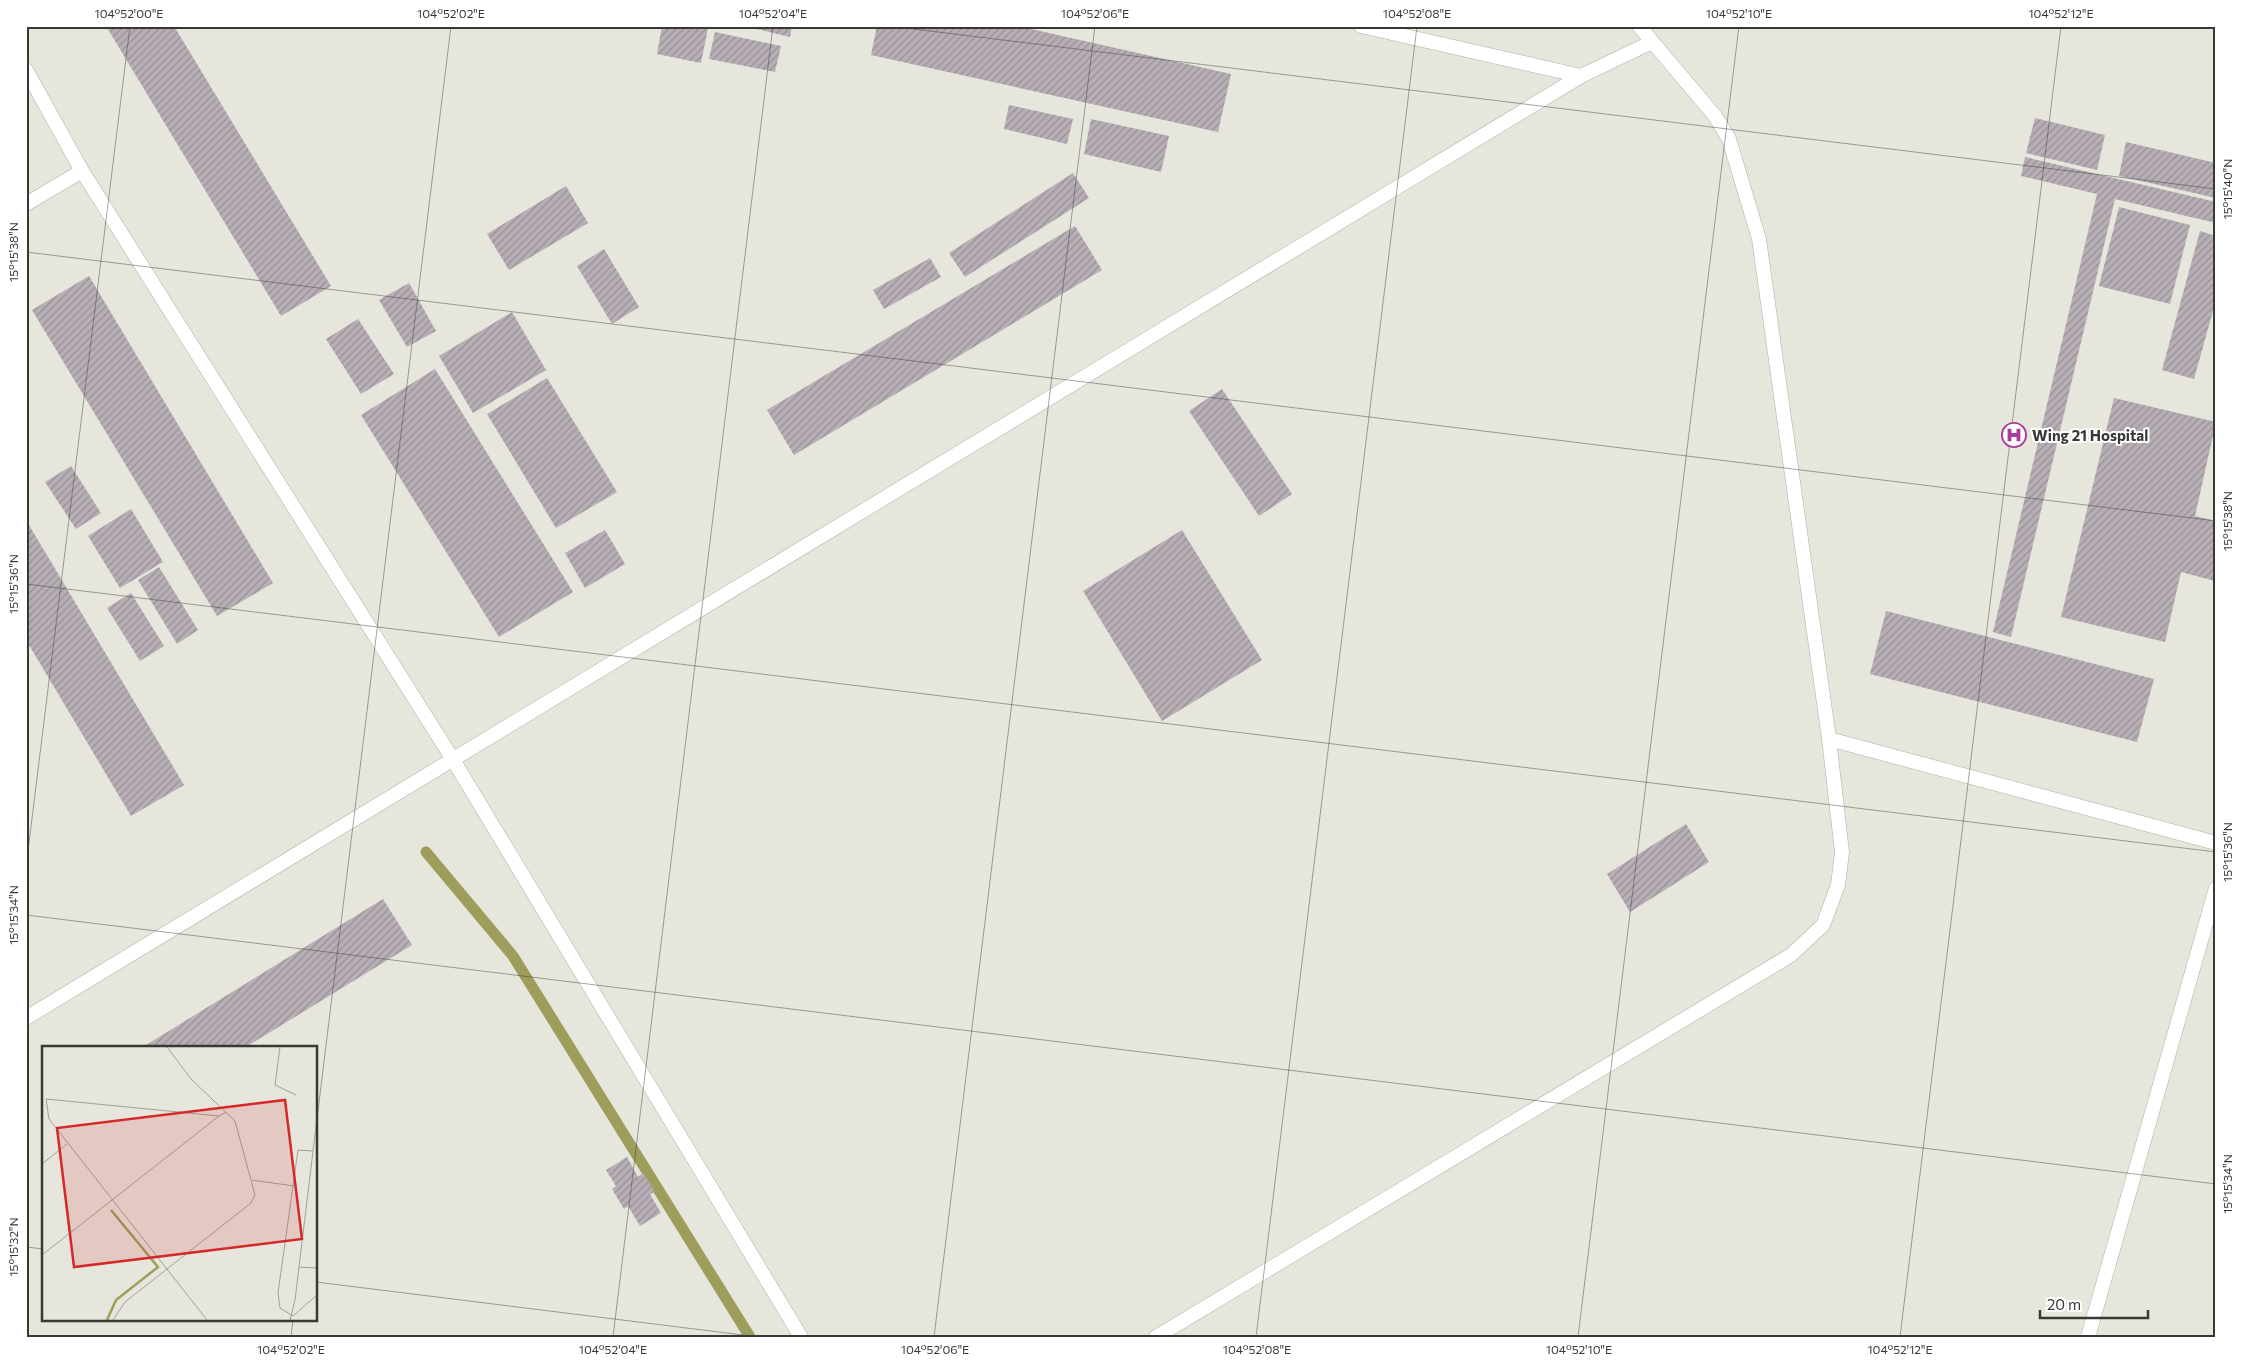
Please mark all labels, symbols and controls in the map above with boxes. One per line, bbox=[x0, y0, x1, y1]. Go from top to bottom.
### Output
text: 104°52'00"E bbox=[95, 6, 164, 20]
text: 104°52'02"E bbox=[417, 6, 485, 20]
text: 104°52'04"E bbox=[739, 6, 807, 20]
text: 104°52'06"E bbox=[1061, 6, 1129, 20]
text: 104°52'08"E bbox=[1383, 6, 1451, 20]
text: 104°52'10"E bbox=[1706, 6, 1772, 20]
text: 104°52'12"E bbox=[2028, 6, 2094, 20]
text: 15°15'40"N bbox=[2220, 159, 2234, 219]
text: 15°15'38"N bbox=[6, 222, 20, 282]
hospital icon: Wing 21 Hospital bbox=[2001, 422, 2027, 448]
place label: Wing 21 Hospital bbox=[2032, 426, 2148, 444]
text: 15°15'38"N bbox=[2220, 491, 2234, 551]
text: 15°15'36"N bbox=[6, 554, 20, 614]
text: 15°15'36"N bbox=[2220, 822, 2234, 882]
text: 15°15'34"N bbox=[6, 885, 20, 945]
inset map bbox=[42, 1046, 318, 1320]
text: 15°15'34"N bbox=[2220, 1154, 2234, 1214]
text: 15°15'32"N bbox=[6, 1217, 20, 1277]
scale bar bbox=[2040, 1288, 2147, 1320]
text: 20 m bbox=[2047, 1295, 2081, 1313]
text: 104°52'02"E bbox=[257, 1342, 325, 1356]
text: 104°52'04"E bbox=[579, 1342, 647, 1356]
text: 104°52'06"E bbox=[901, 1342, 969, 1356]
text: 104°52'08"E bbox=[1223, 1342, 1291, 1356]
text: 104°52'10"E bbox=[1546, 1342, 1612, 1356]
text: 104°52'12"E bbox=[1867, 1342, 1933, 1356]

